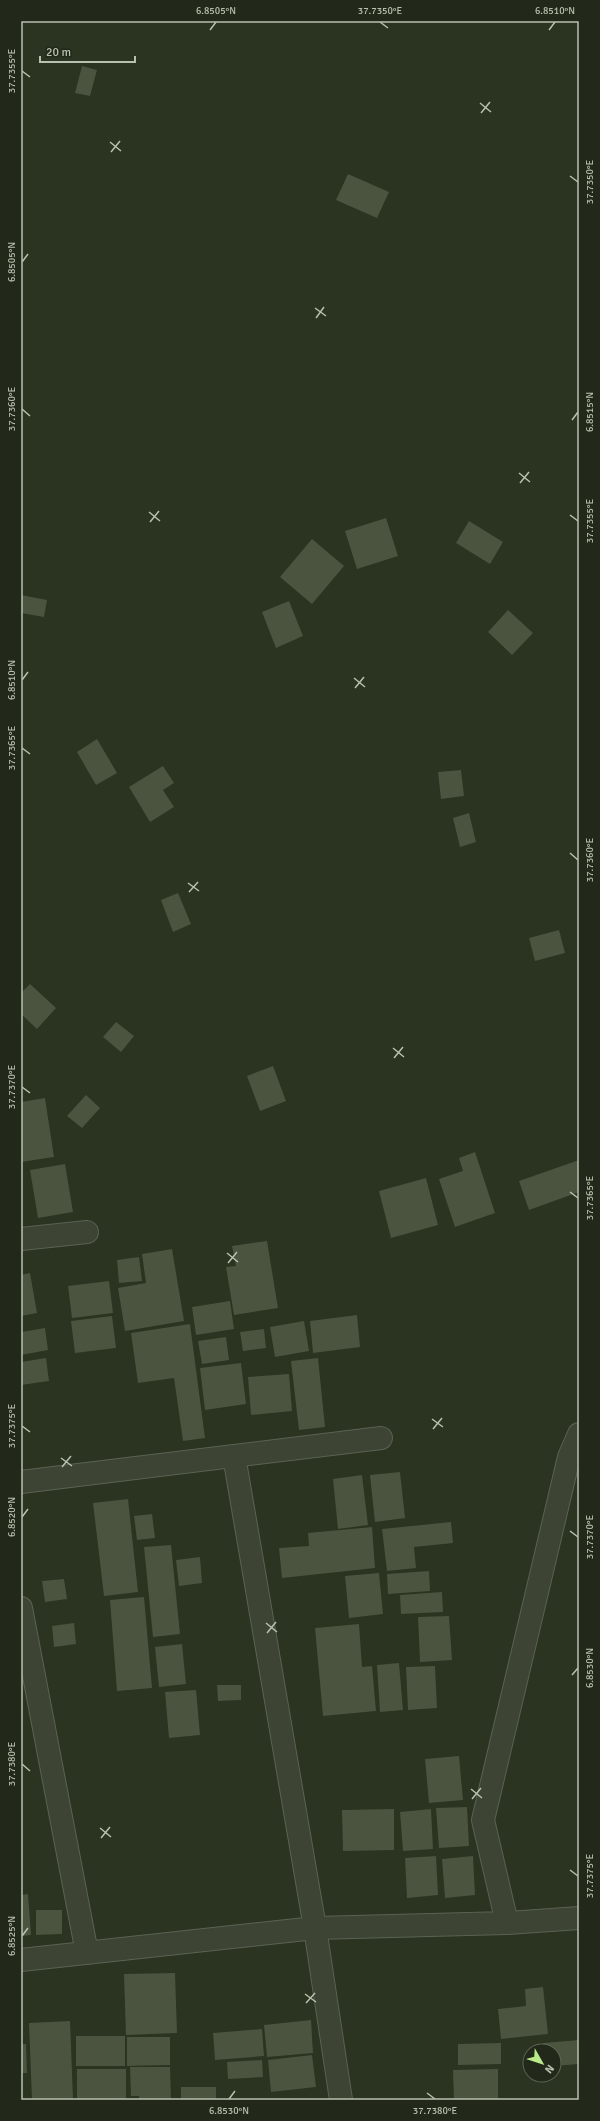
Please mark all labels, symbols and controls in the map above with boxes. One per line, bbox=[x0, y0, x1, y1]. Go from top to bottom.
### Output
text: 6.8505°N bbox=[196, 5, 236, 17]
text: 37.7350°E bbox=[358, 5, 403, 17]
text: 6.8510°N bbox=[535, 5, 575, 17]
scale bar bbox=[40, 38, 135, 64]
text: 20 m bbox=[46, 45, 71, 60]
text: 37.7355°E bbox=[6, 48, 18, 93]
text: 37.7350°E bbox=[584, 159, 596, 204]
text: 6.8505°N bbox=[6, 242, 18, 282]
text: 37.7360°E bbox=[6, 386, 18, 431]
text: 6.8515°N bbox=[584, 392, 596, 432]
text: 37.7355°E bbox=[584, 498, 596, 543]
text: 6.8510°N bbox=[6, 660, 18, 700]
text: 37.7365°E bbox=[6, 725, 18, 770]
text: 37.7360°E bbox=[584, 837, 596, 882]
text: 37.7370°E bbox=[6, 1064, 18, 1109]
text: 37.7365°E bbox=[584, 1175, 596, 1220]
text: 37.7375°E bbox=[6, 1403, 18, 1448]
text: 6.8520°N bbox=[6, 1497, 18, 1537]
text: 37.7370°E bbox=[584, 1514, 596, 1559]
text: 6.8530°N bbox=[584, 1648, 596, 1688]
text: 37.7380°E bbox=[6, 1741, 18, 1786]
text: 37.7375°E bbox=[584, 1853, 596, 1898]
text: 6.8525°N bbox=[6, 1916, 18, 1956]
north arrow bbox=[522, 2043, 562, 2083]
text: N bbox=[542, 2062, 557, 2076]
text: 6.8530°N bbox=[209, 2105, 249, 2117]
text: 37.7380°E bbox=[413, 2105, 458, 2117]

